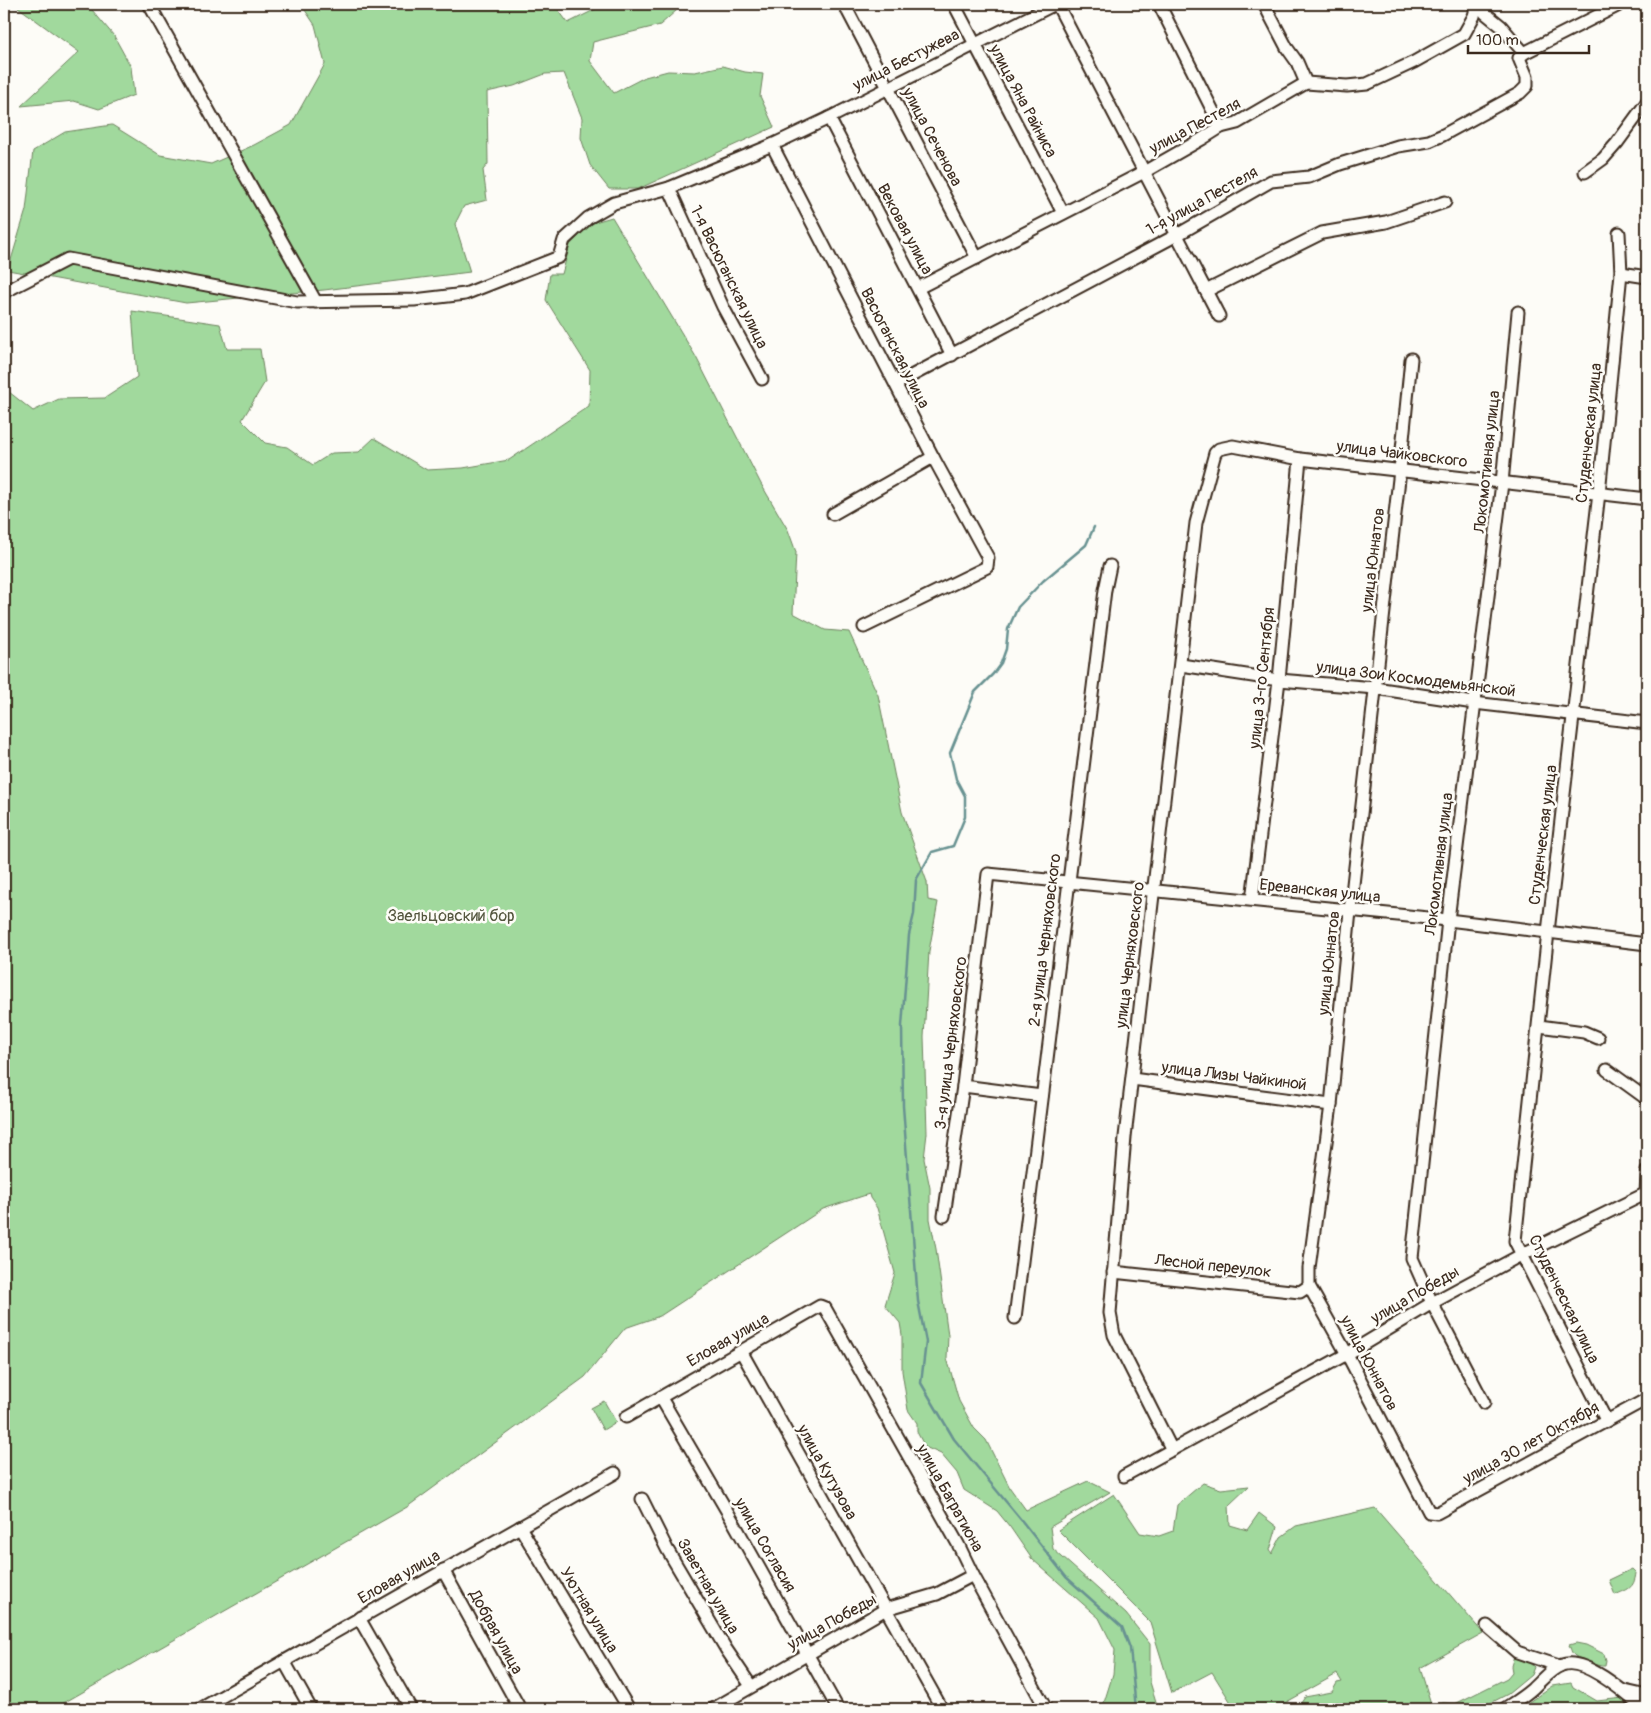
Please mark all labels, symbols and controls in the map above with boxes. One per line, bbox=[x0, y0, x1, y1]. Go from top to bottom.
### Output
scale bar bbox=[1468, 22, 1590, 54]
street label: улица Бестужева bbox=[848, 25, 963, 96]
text: 100 m bbox=[1476, 31, 1519, 50]
street label: улица Яна Райниса bbox=[984, 40, 1061, 161]
street label: улица Сеченова bbox=[897, 83, 966, 190]
street label: улица Пестеля bbox=[1145, 94, 1244, 159]
street label: 1-я улица Пестеля bbox=[1143, 162, 1261, 240]
street label: Вековая улица bbox=[873, 180, 937, 278]
street label: 1-я Васюганская улица bbox=[686, 202, 772, 352]
street label: Васюганская улица bbox=[856, 284, 934, 412]
street label: Студенческая улица bbox=[1572, 362, 1606, 504]
street label: Локомотивная улица bbox=[1469, 390, 1504, 535]
street label: улица Чайковского bbox=[1334, 436, 1469, 472]
street label: улица Юннатов bbox=[1357, 507, 1389, 614]
street label: улица 3-го Сентября bbox=[1245, 606, 1279, 751]
street label: улица Зои Космодемьянской bbox=[1314, 657, 1517, 701]
street label: Студенческая улица bbox=[1524, 764, 1562, 906]
street label: Локомотивная улица bbox=[1420, 792, 1458, 937]
street label: 2-я улица Черняховского bbox=[1024, 852, 1066, 1028]
street label: Ереванская улица bbox=[1258, 875, 1382, 907]
street label: улица Черняховского bbox=[1111, 880, 1149, 1030]
park label: Заельцовский бор bbox=[387, 906, 515, 926]
street label: улица Юннатов bbox=[1313, 910, 1344, 1017]
street label: 3-я улица Черняховского bbox=[930, 955, 972, 1131]
street label: улица Лизы Чайкиной bbox=[1159, 1057, 1308, 1095]
street label: Студенческая улица bbox=[1524, 1231, 1604, 1367]
street label: Лесной переулок bbox=[1153, 1250, 1272, 1282]
street label: улица Победы bbox=[1366, 1262, 1463, 1329]
street label: Еловая улица bbox=[683, 1308, 773, 1372]
street label: улица Юннатов bbox=[1335, 1311, 1402, 1414]
street label: улица 30 лет Октября bbox=[1459, 1397, 1603, 1489]
street label: улица Кутузова bbox=[792, 1420, 861, 1523]
street label: улица Багратиона bbox=[912, 1440, 988, 1555]
street label: улица Согласия bbox=[729, 1493, 800, 1596]
street label: Заветная улица bbox=[673, 1535, 743, 1637]
street label: Еловая улица bbox=[354, 1545, 444, 1609]
street label: Уютная улица bbox=[556, 1564, 622, 1656]
street label: Добрая улица bbox=[464, 1586, 527, 1678]
street label: улица Победы bbox=[783, 1589, 880, 1655]

